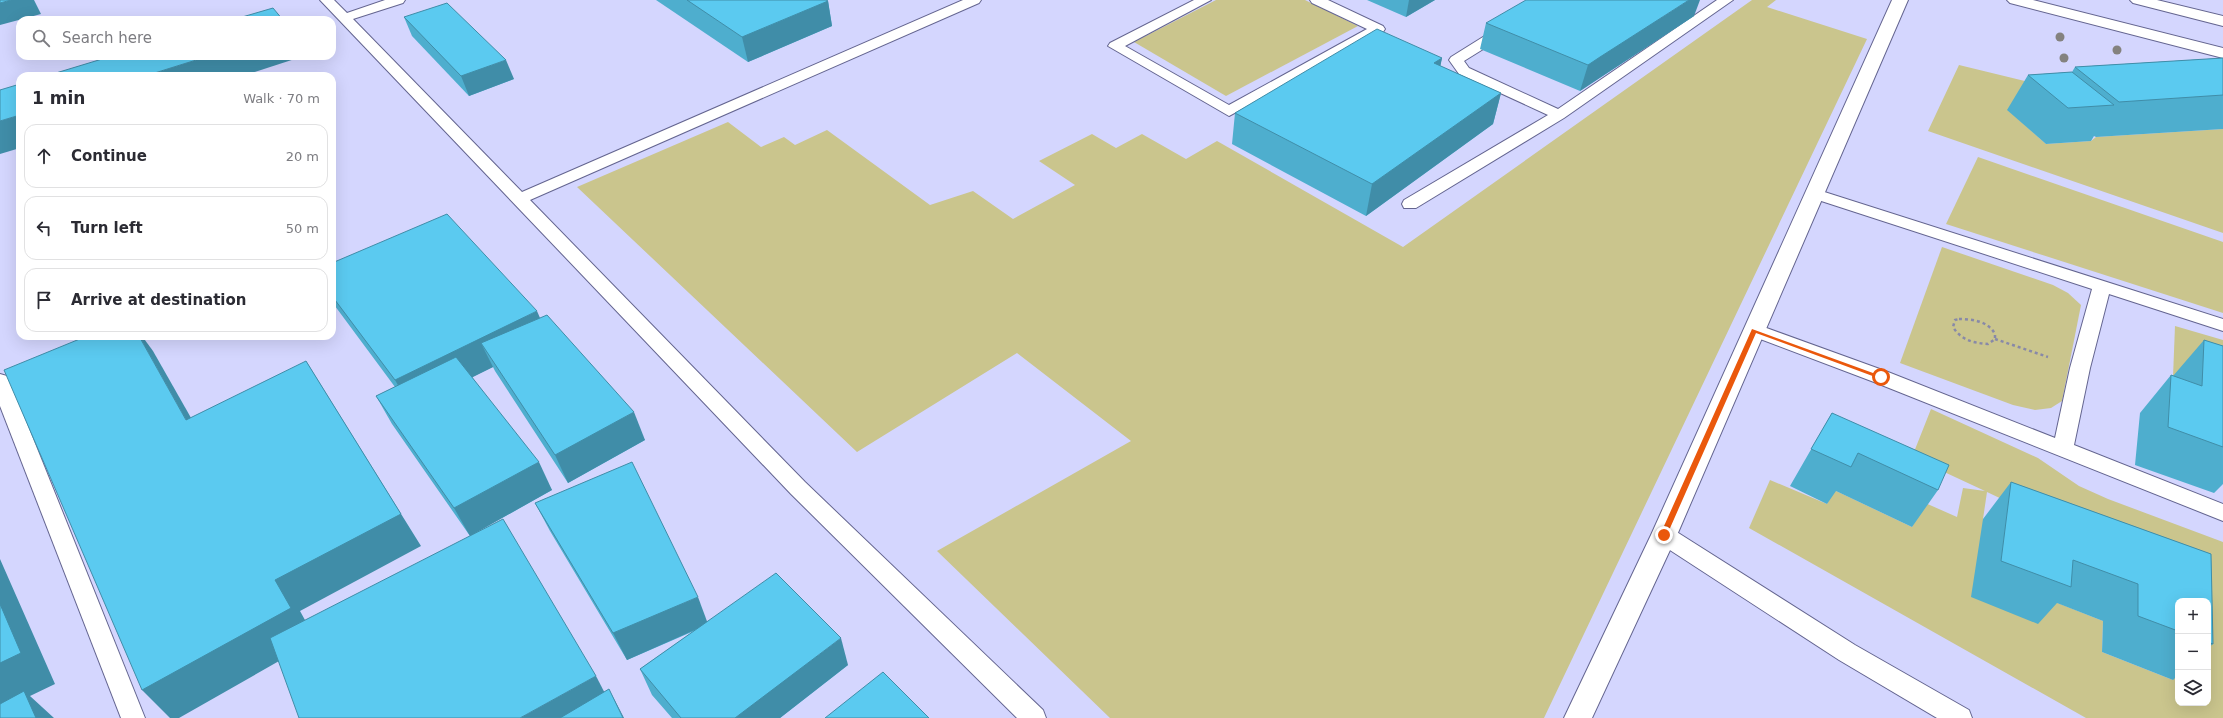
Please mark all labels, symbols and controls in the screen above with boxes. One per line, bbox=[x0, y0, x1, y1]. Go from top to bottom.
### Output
search box bbox=[16, 16, 336, 60]
icon: search bbox=[30, 27, 52, 49]
text: Search here bbox=[62, 29, 152, 47]
text: 1 min bbox=[32, 88, 85, 108]
text: Walk · 70 m bbox=[243, 91, 320, 106]
icon: ahead bbox=[33, 145, 55, 167]
text: Continue bbox=[71, 147, 147, 165]
text: 20 m bbox=[286, 149, 319, 164]
icon: left bbox=[33, 217, 55, 239]
text: Turn left bbox=[71, 219, 143, 237]
text: 50 m bbox=[286, 221, 319, 236]
icon: arrive bbox=[33, 289, 55, 311]
text: Arrive at destination bbox=[71, 291, 246, 309]
route start bbox=[1872, 368, 1890, 386]
route end bbox=[1655, 526, 1673, 544]
map controls bbox=[2175, 598, 2211, 706]
button: + bbox=[2175, 598, 2211, 634]
button: − bbox=[2175, 634, 2211, 670]
button: layers bbox=[2175, 670, 2211, 706]

